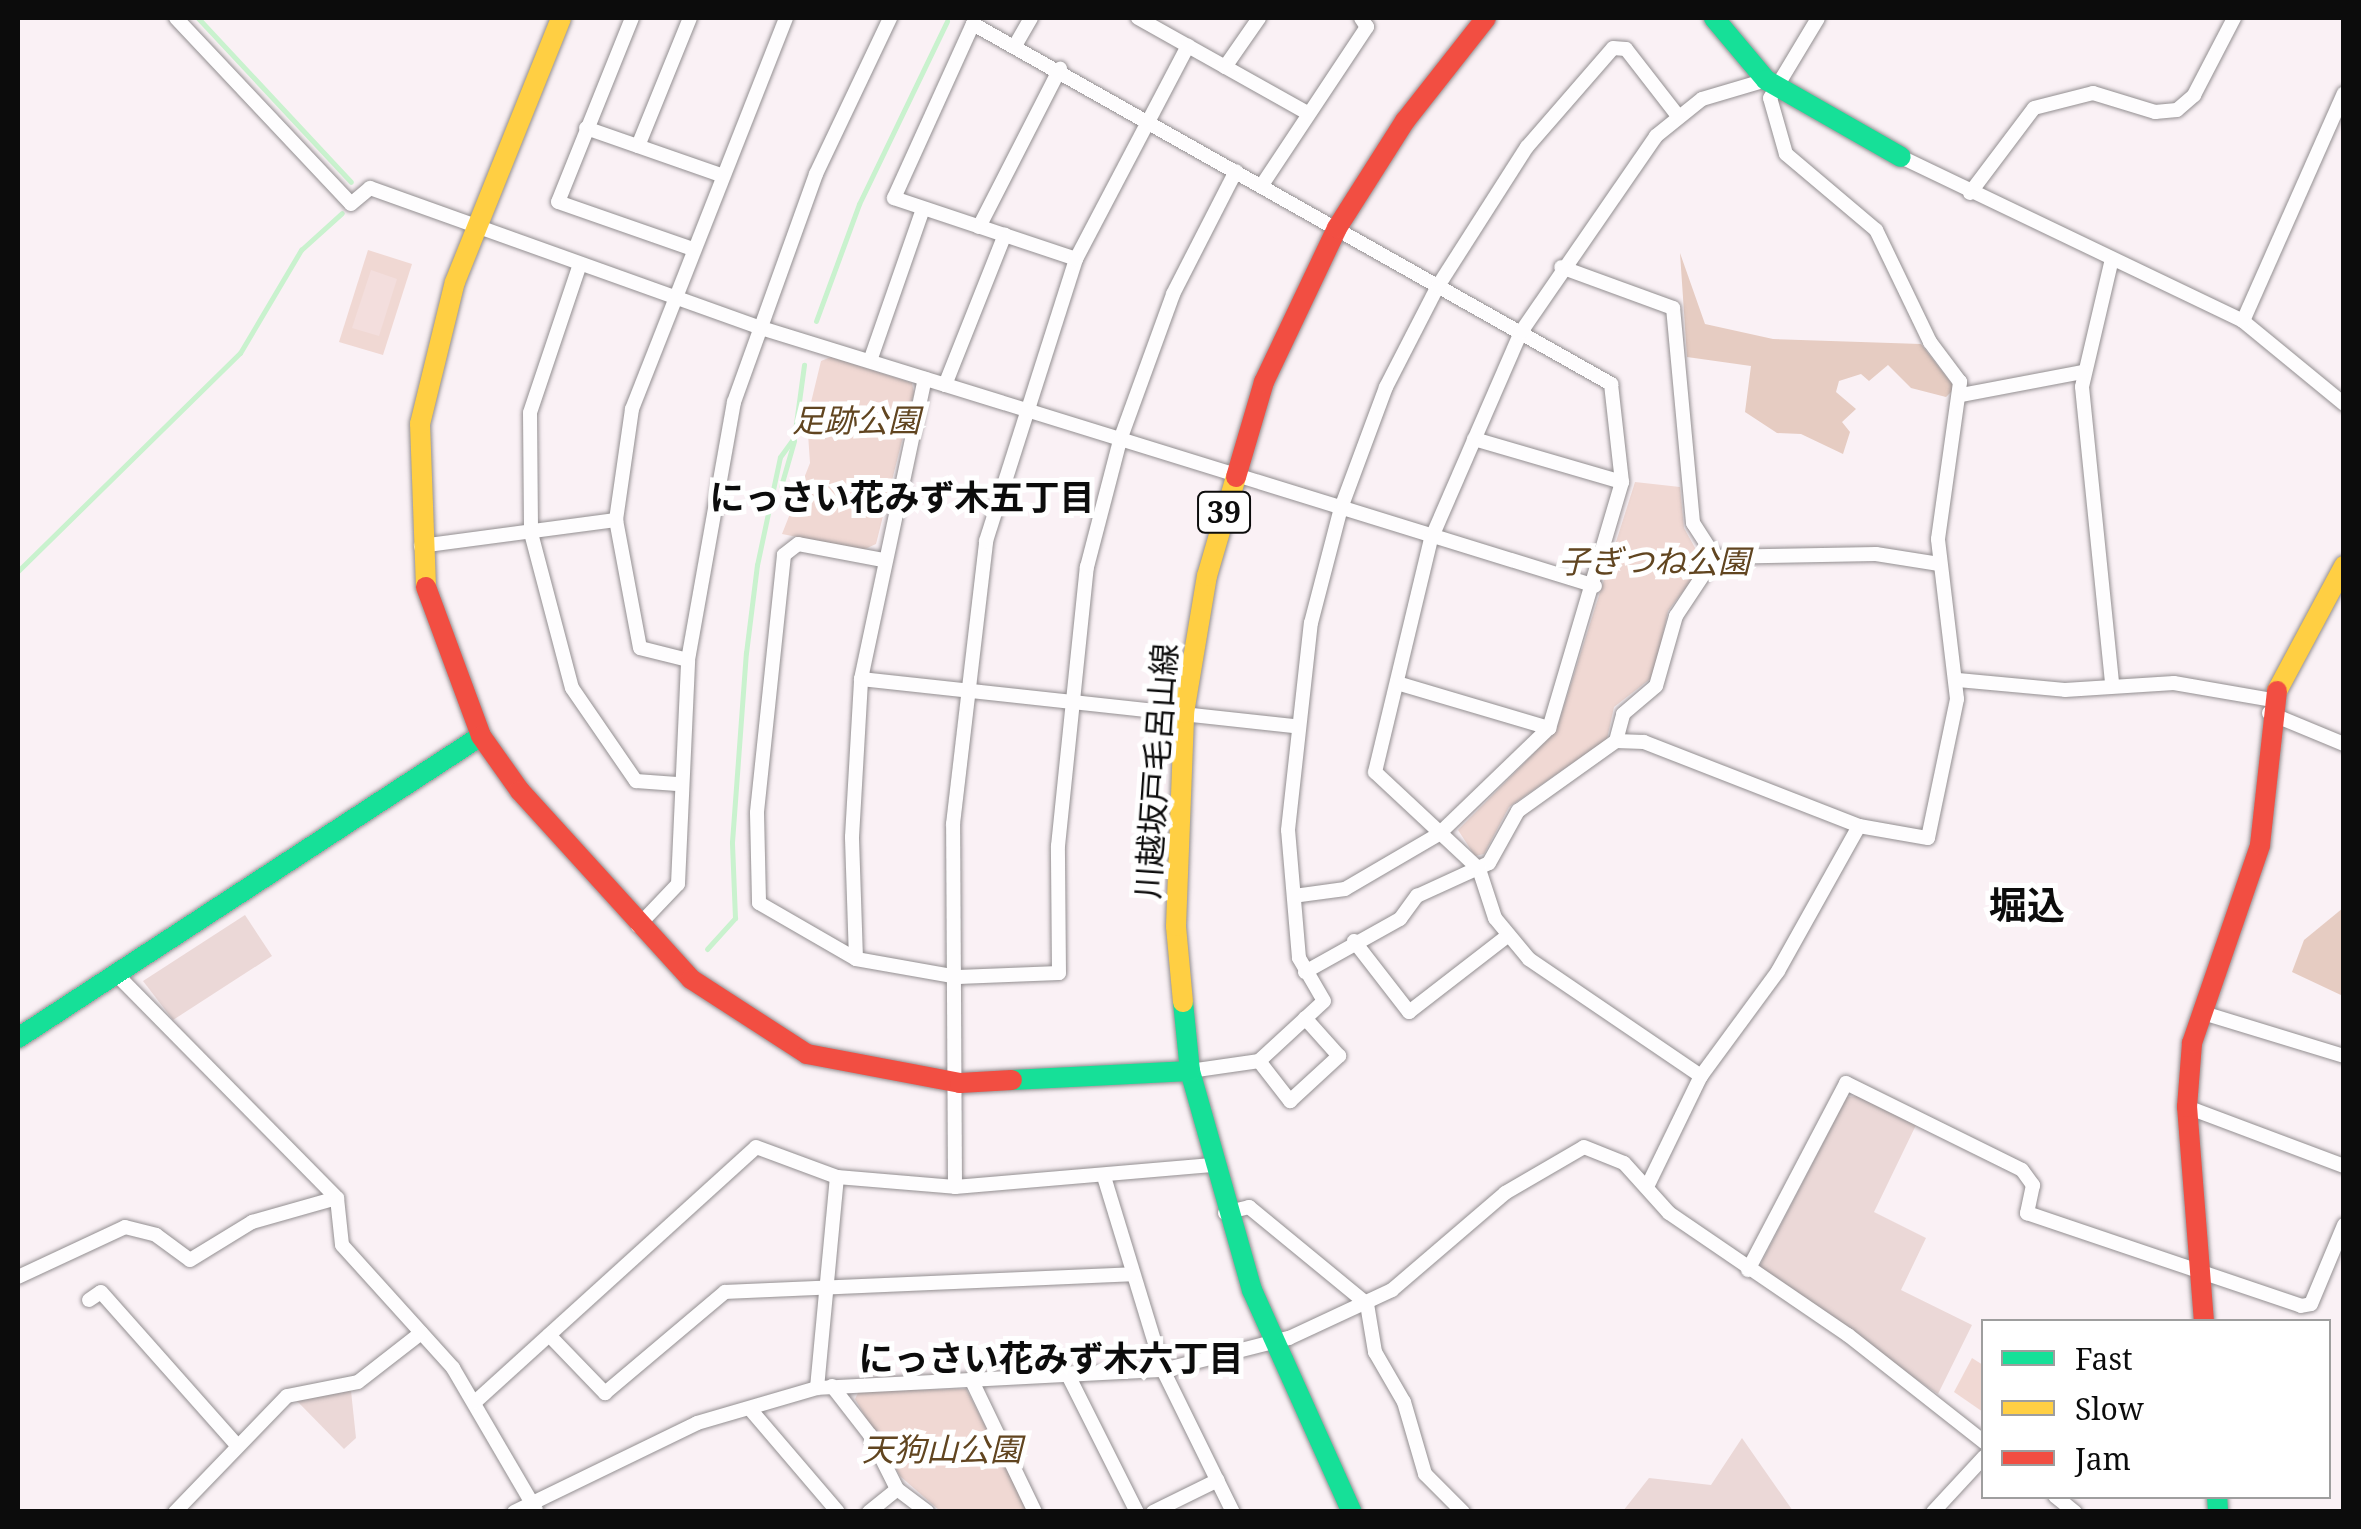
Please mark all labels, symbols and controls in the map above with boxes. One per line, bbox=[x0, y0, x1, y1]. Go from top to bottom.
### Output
park label: 足跡公園 bbox=[792, 401, 920, 439]
district label: にっさい花みず木五丁目 bbox=[710, 476, 1094, 518]
road number: 39 bbox=[1196, 487, 1252, 537]
park label: 子ぎつね公園 bbox=[1558, 542, 1750, 580]
street label: 川越坂戸毛呂山線 bbox=[1128, 642, 1184, 900]
district label: 堀込 bbox=[1989, 882, 2065, 928]
legend bbox=[1981, 1319, 2331, 1499]
district label: にっさい花みず木六丁目 bbox=[859, 1337, 1243, 1379]
text: Fast bbox=[2075, 1338, 2132, 1379]
text: Slow bbox=[2075, 1388, 2144, 1429]
park label: 天狗山公園 bbox=[862, 1430, 1022, 1468]
text: Jam bbox=[2075, 1438, 2131, 1479]

